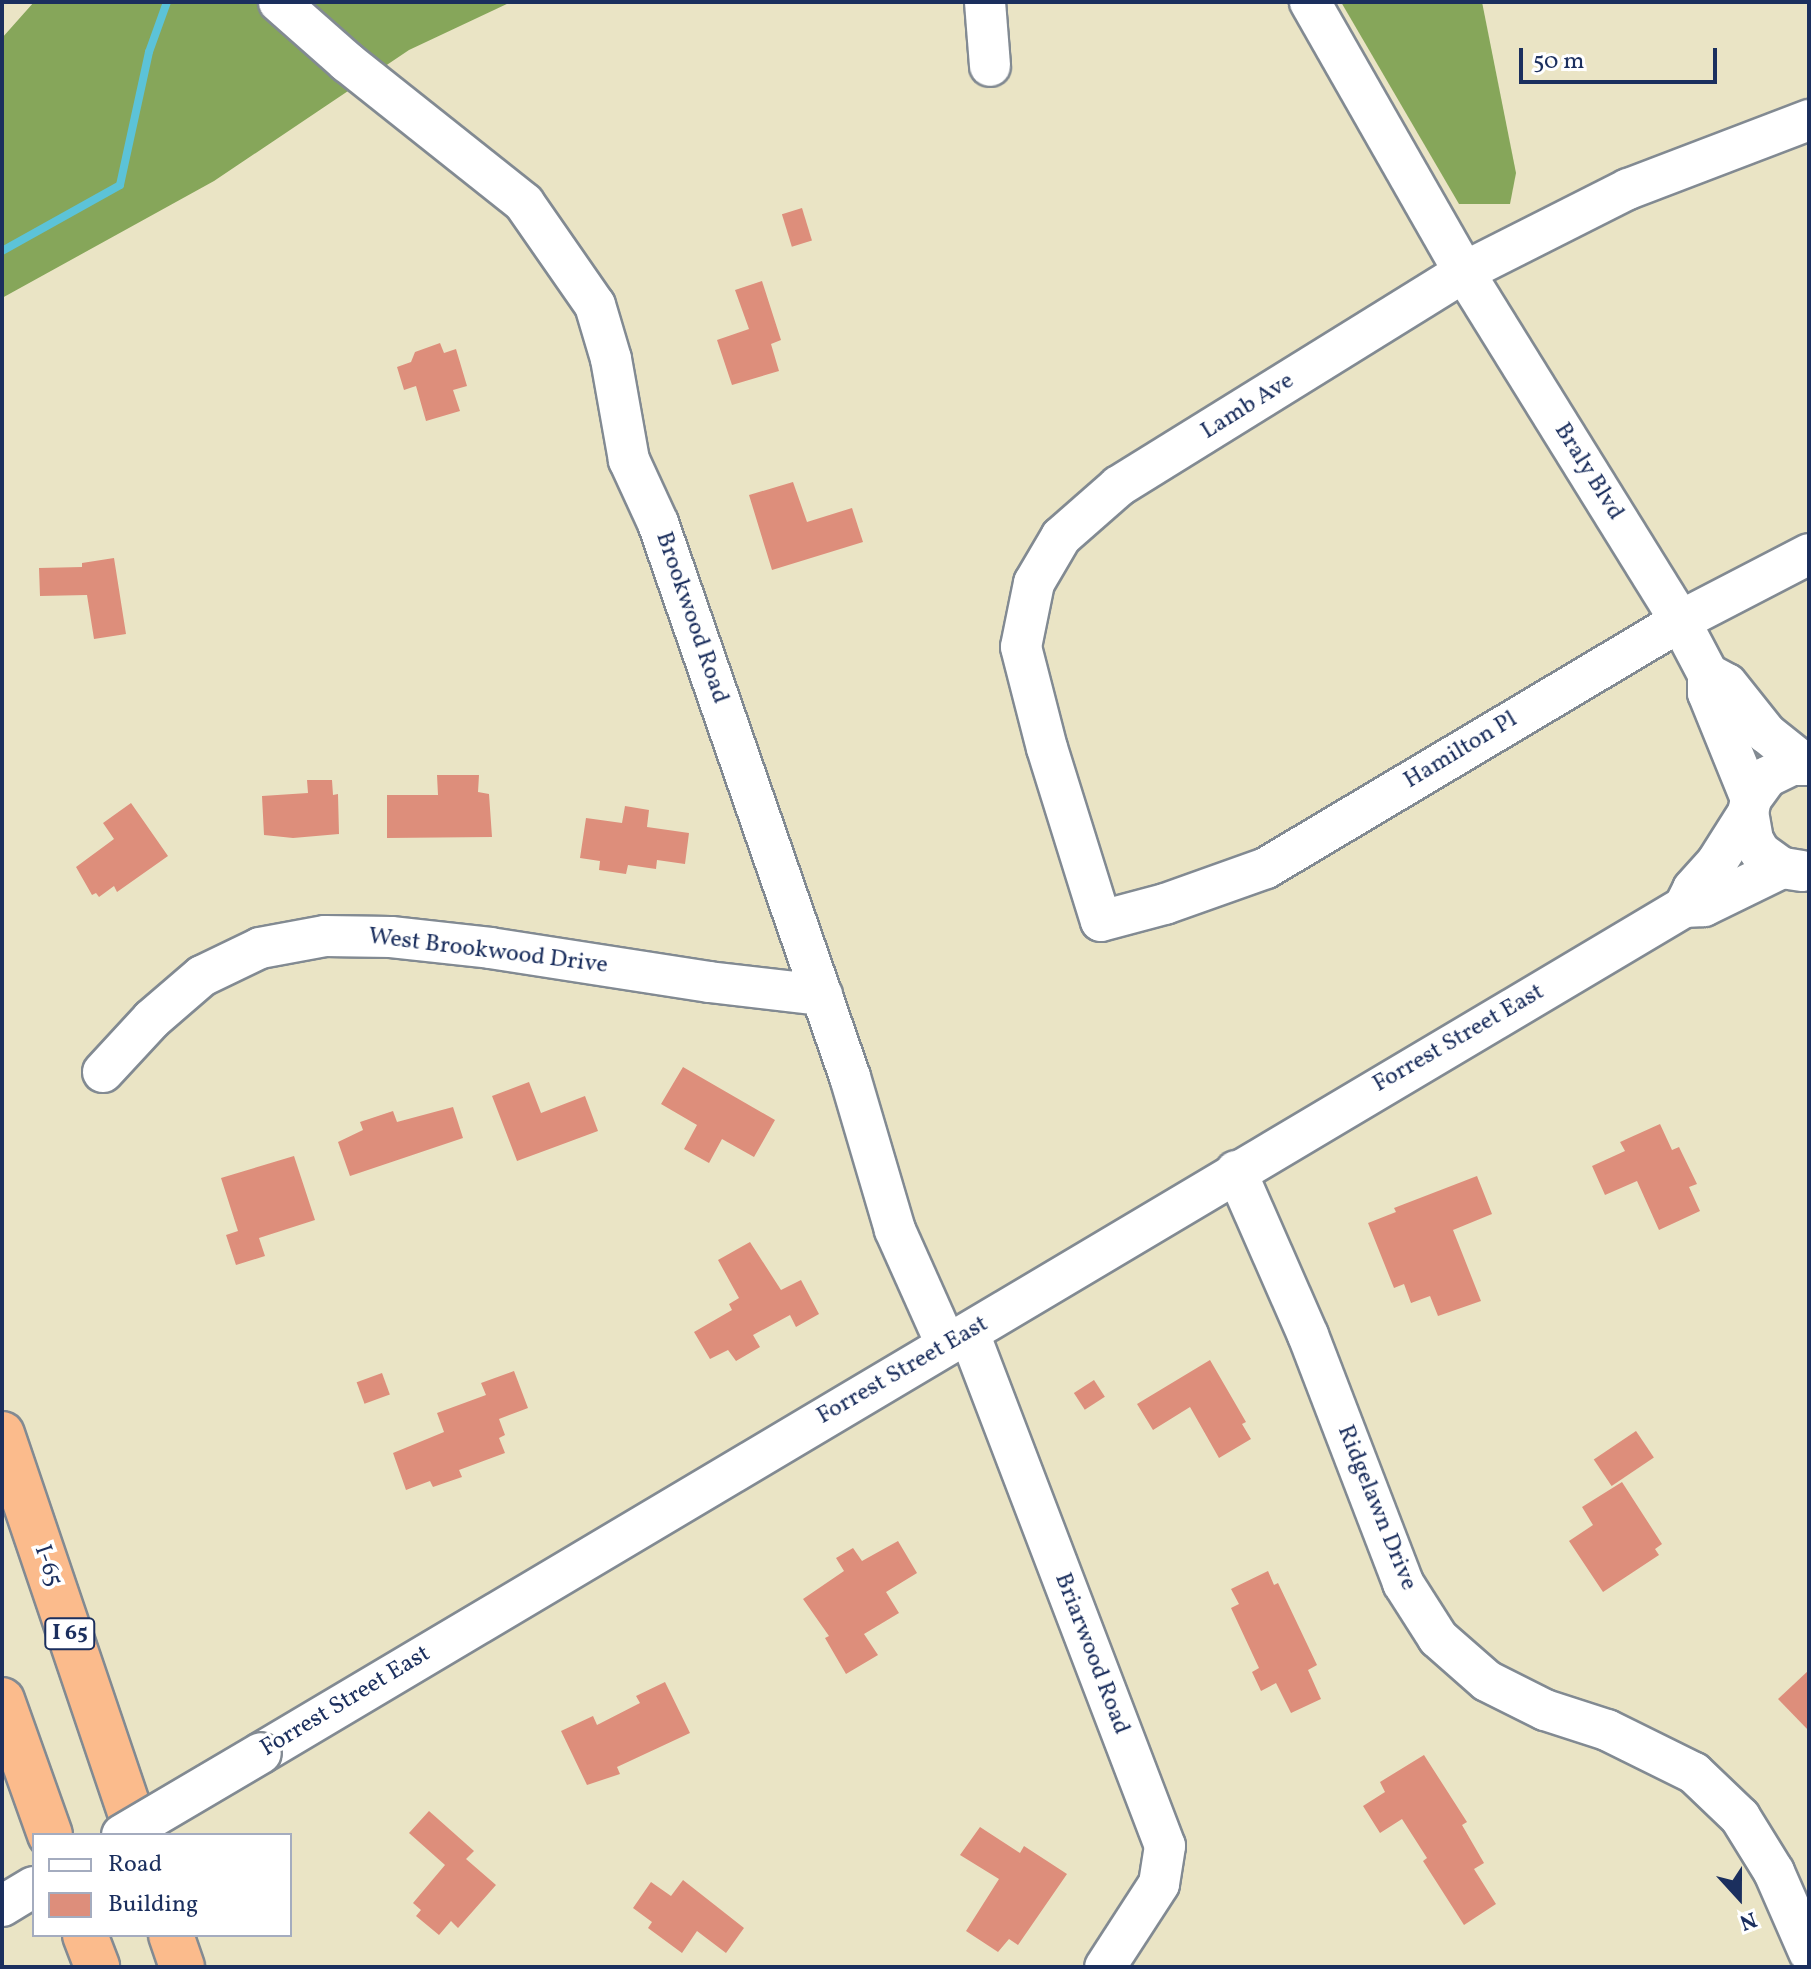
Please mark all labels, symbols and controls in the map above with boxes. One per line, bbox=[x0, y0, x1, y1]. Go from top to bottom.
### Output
scale bar bbox=[1523, 32, 1721, 82]
text: 50 m bbox=[1533, 45, 1585, 79]
street label: Lamb Ave bbox=[1196, 367, 1300, 447]
street label: Braly Blvd bbox=[1547, 418, 1629, 526]
street label: Brookwood Road bbox=[648, 528, 734, 708]
street label: Hamilton Pl bbox=[1399, 706, 1523, 796]
street label: West Brookwood Drive bbox=[367, 923, 609, 981]
street label: Forrest Street East bbox=[1368, 978, 1550, 1100]
street label: Forrest Street East bbox=[812, 1310, 994, 1432]
street label: Ridgelawn Drive bbox=[1330, 1421, 1422, 1595]
street label: I-65 bbox=[27, 1541, 67, 1591]
street label: Briarwood Road bbox=[1047, 1569, 1135, 1739]
road number: I 65 bbox=[44, 1616, 96, 1652]
street label: Forrest Street East bbox=[256, 1640, 436, 1764]
legend bbox=[32, 1833, 292, 1937]
text: Road bbox=[108, 1848, 162, 1882]
north arrow bbox=[1699, 1857, 1779, 1937]
text: Building bbox=[108, 1888, 198, 1922]
text: N bbox=[1735, 1903, 1761, 1937]

